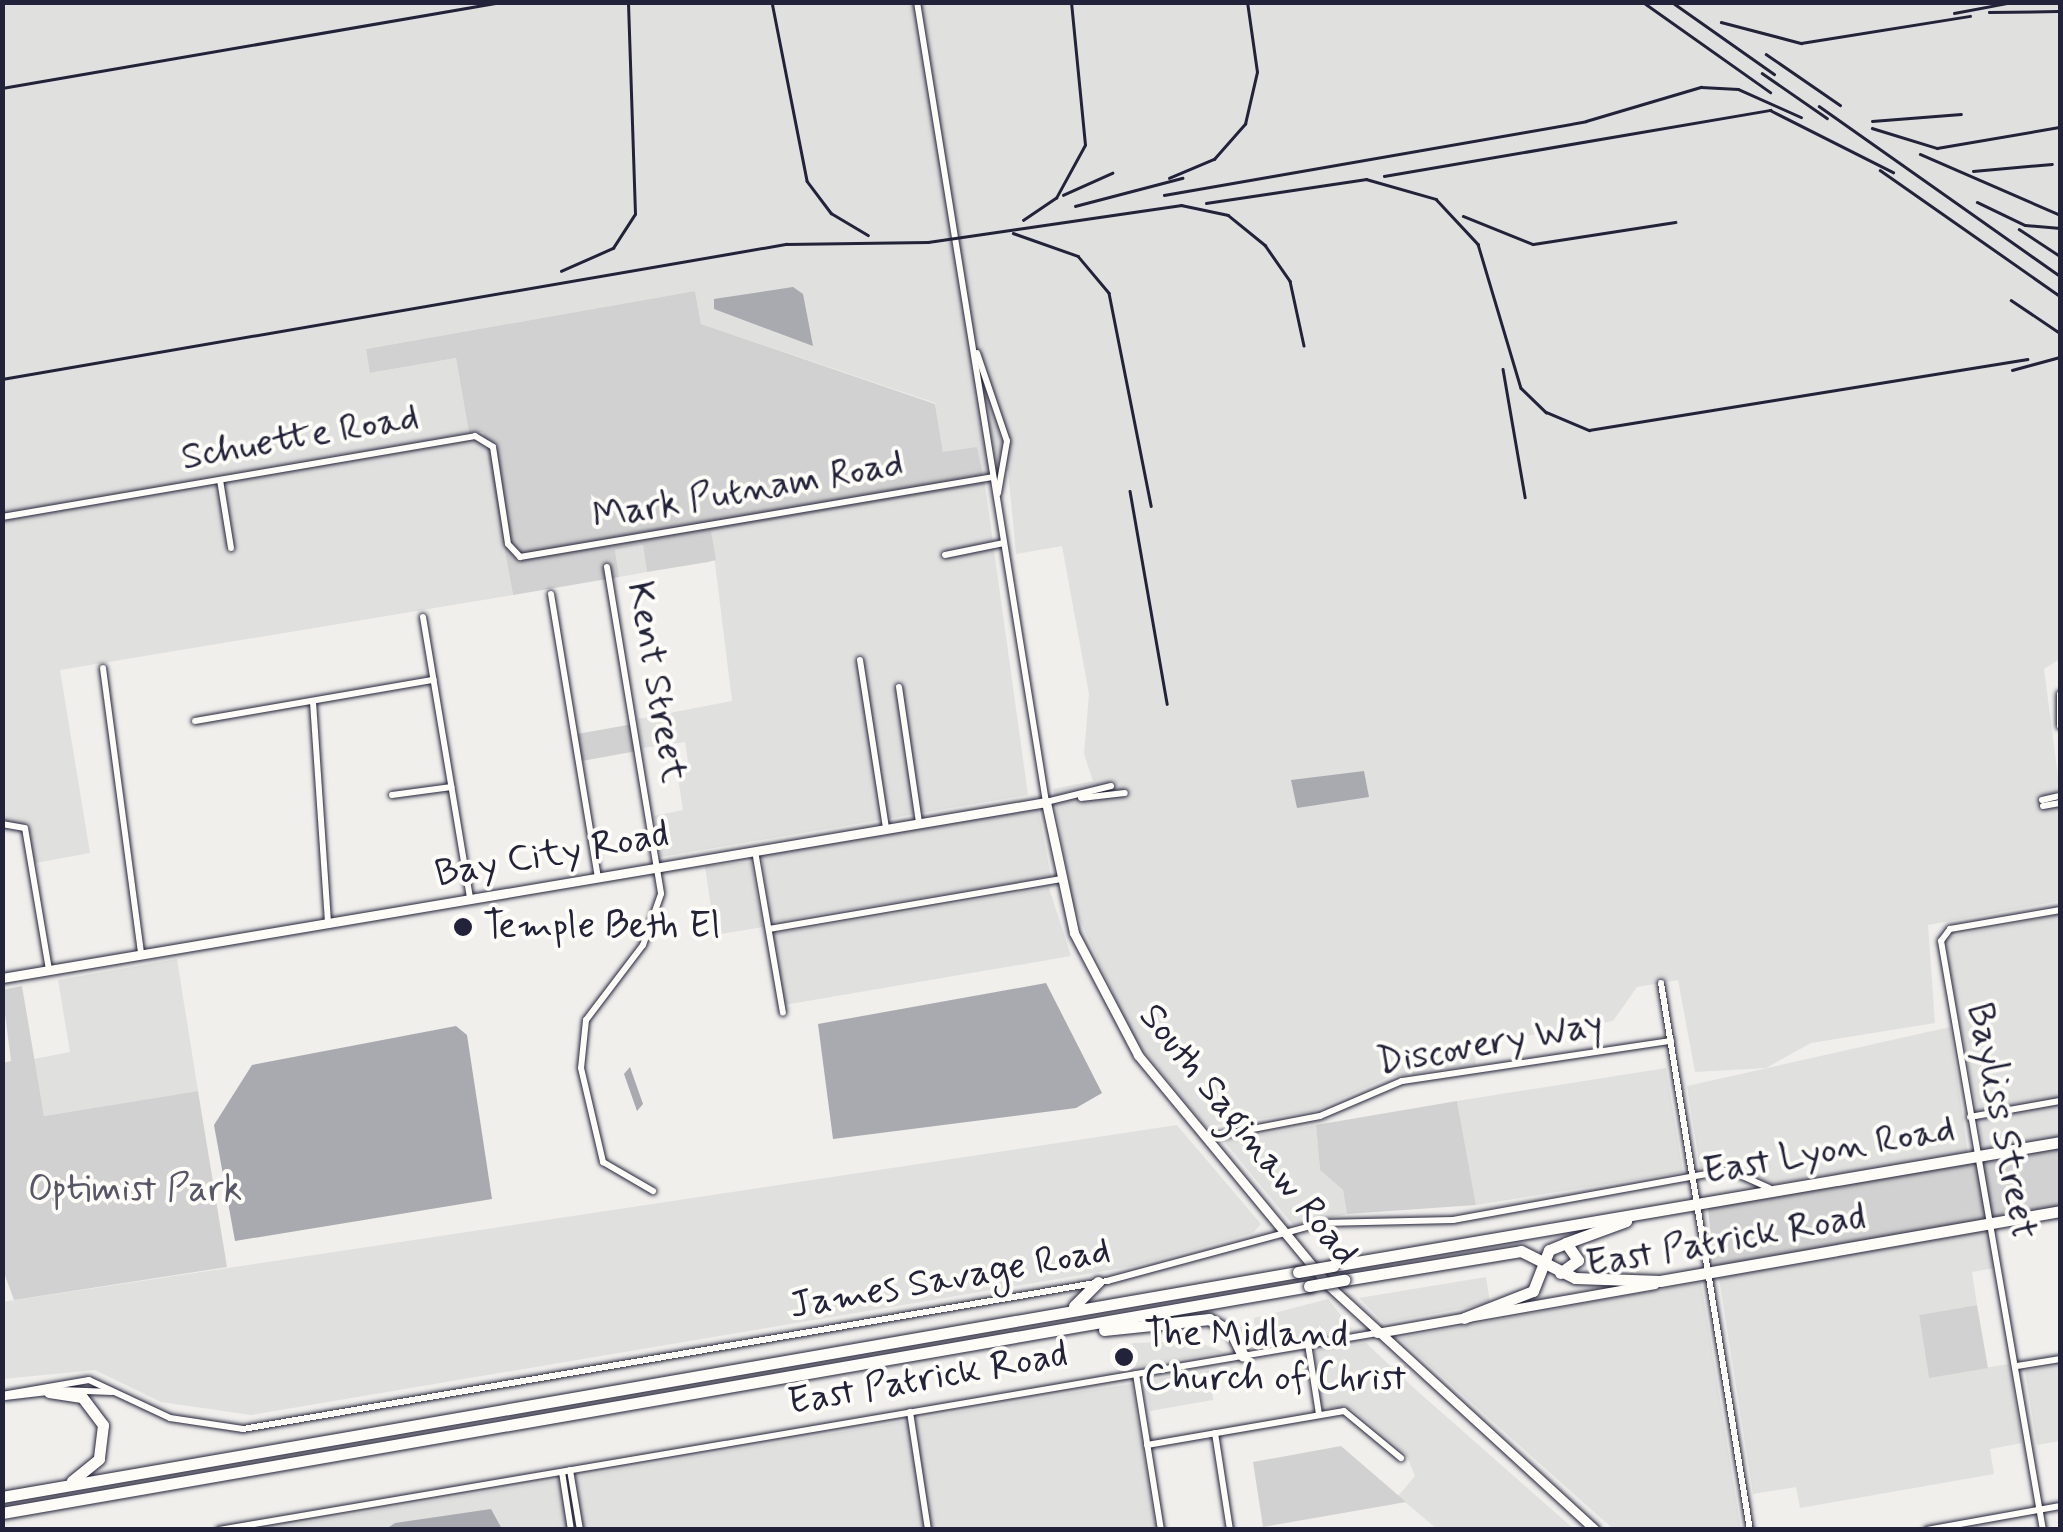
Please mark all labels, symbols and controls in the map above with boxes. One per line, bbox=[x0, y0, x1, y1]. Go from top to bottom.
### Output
street label: Schuette Road bbox=[180, 395, 420, 481]
street label: Mark Putnam Road bbox=[589, 441, 907, 541]
street label: Kent Street bbox=[616, 578, 696, 786]
street label: Bay City Road bbox=[436, 813, 668, 897]
place label: Temple Beth El bbox=[483, 904, 722, 950]
marker: Temple Beth El bbox=[452, 916, 474, 938]
street label: South Saginaw Road bbox=[1128, 995, 1368, 1275]
street label: Bayliss Street bbox=[1956, 1000, 2046, 1242]
street label: Discovery Way bbox=[1371, 1001, 1609, 1087]
street label: East Lyon Road bbox=[1701, 1107, 1957, 1195]
park label: Optimist Park bbox=[28, 1167, 242, 1213]
street label: East Patrick Road bbox=[1584, 1194, 1868, 1288]
street label: James Savage Road bbox=[788, 1229, 1112, 1329]
place label: The Midland Church of Christ bbox=[1144, 1312, 1417, 1402]
street label: East Patrick Road bbox=[786, 1332, 1070, 1426]
marker: The Midland Church of Christ bbox=[1113, 1346, 1135, 1368]

